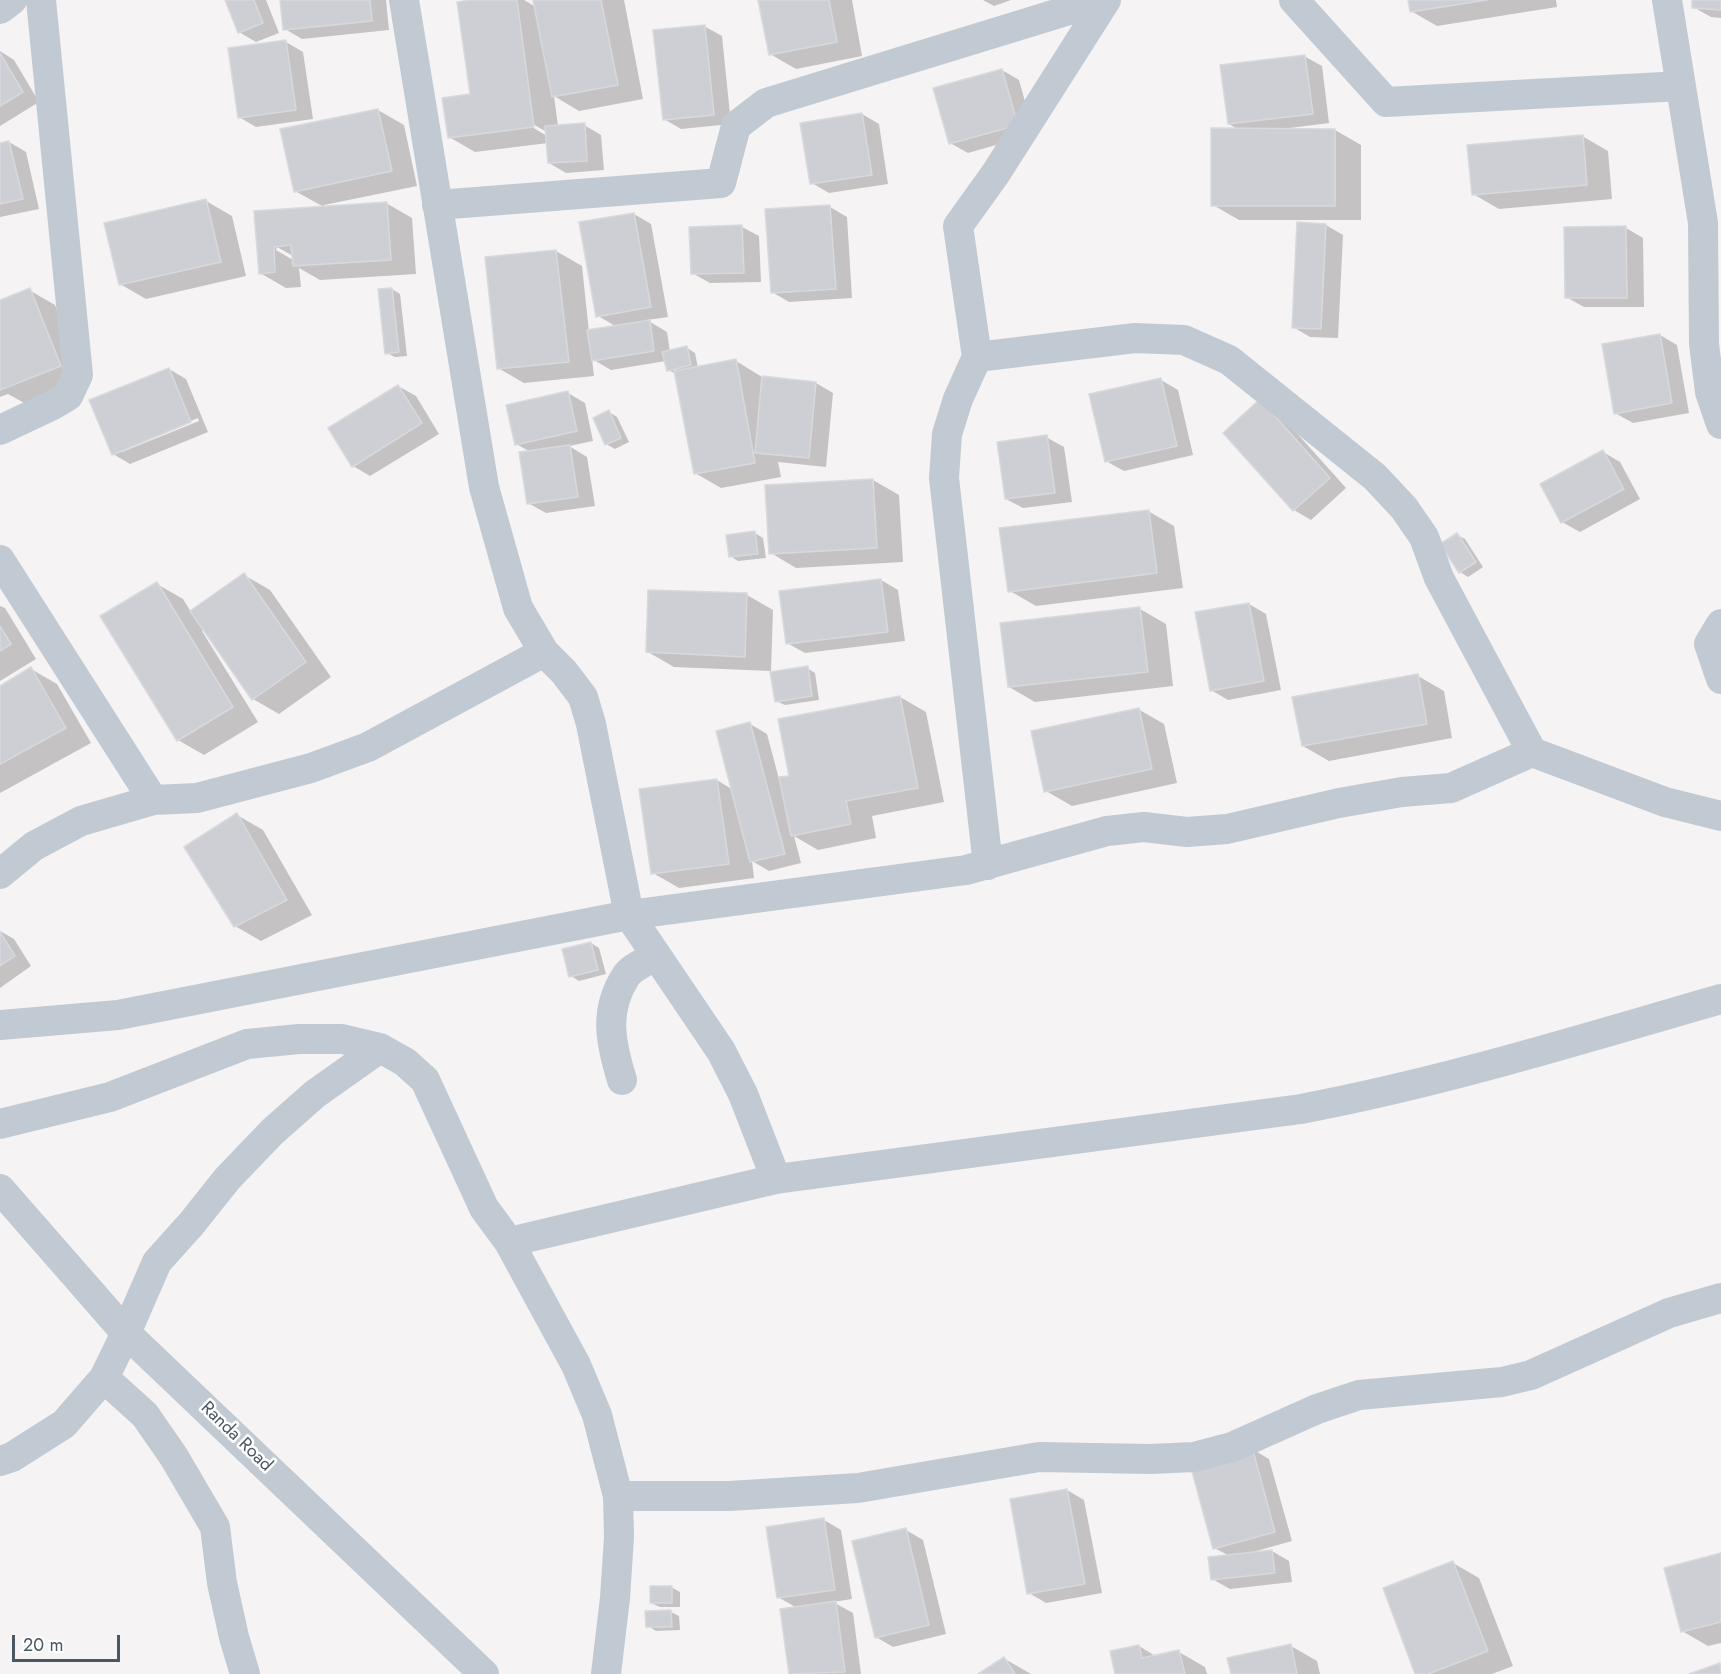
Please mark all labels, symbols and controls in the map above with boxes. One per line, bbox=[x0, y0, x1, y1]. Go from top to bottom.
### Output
street label: Randa Road bbox=[196, 1398, 276, 1476]
scale bar bbox=[15, 1623, 123, 1661]
text: 20 m bbox=[23, 1632, 63, 1658]

